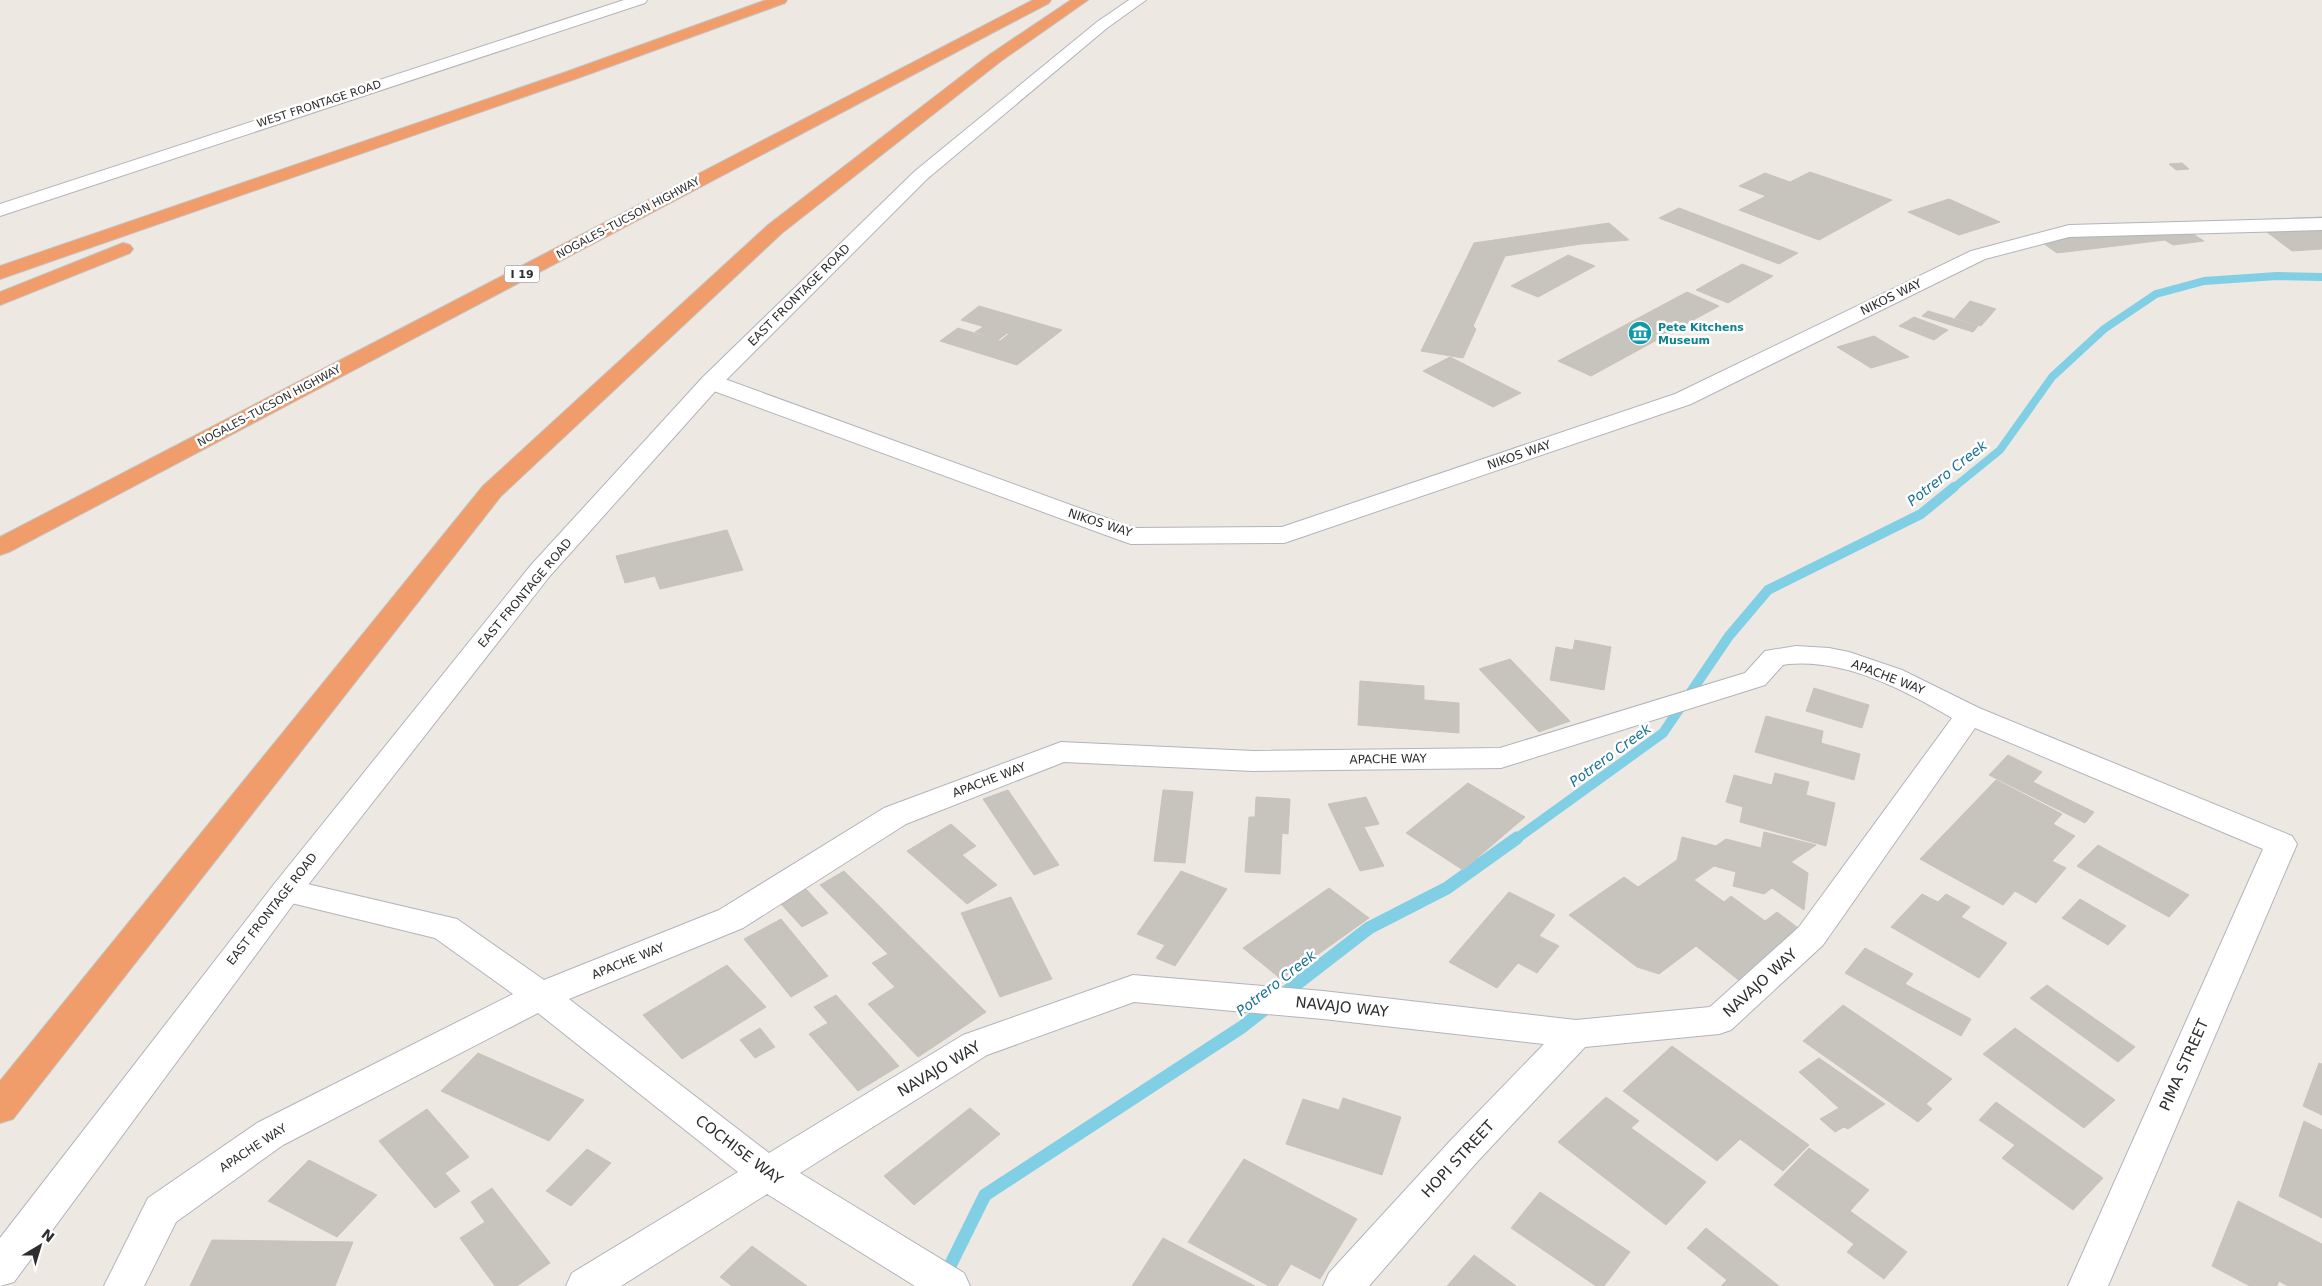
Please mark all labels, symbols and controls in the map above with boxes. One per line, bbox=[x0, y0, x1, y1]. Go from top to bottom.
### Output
street label: WEST FRONTAGE ROAD bbox=[255, 78, 383, 130]
street label: NOGALES–TUCSON HIGHWAY bbox=[554, 175, 702, 261]
street label: EAST FRONTAGE ROAD bbox=[745, 241, 853, 349]
road number: I 19 bbox=[504, 266, 540, 282]
street label: NIKOS WAY bbox=[1858, 276, 1925, 318]
museum icon: Pete Kitchens Museum bbox=[1627, 320, 1653, 346]
place label: Pete Kitchens Museum bbox=[1658, 321, 1744, 347]
street label: NOGALES–TUCSON HIGHWAY bbox=[195, 363, 343, 449]
water label: Potrero Creek bbox=[1904, 436, 1991, 509]
street label: NIKOS WAY bbox=[1485, 437, 1553, 472]
street label: NIKOS WAY bbox=[1066, 506, 1134, 540]
street label: EAST FRONTAGE ROAD bbox=[475, 536, 575, 650]
street label: APACHE WAY bbox=[1849, 657, 1927, 698]
water label: Potrero Creek bbox=[1566, 720, 1654, 790]
street label: APACHE WAY bbox=[1349, 751, 1427, 767]
street label: APACHE WAY bbox=[950, 759, 1028, 800]
street label: EAST FRONTAGE ROAD bbox=[224, 850, 320, 968]
street label: APACHE WAY bbox=[590, 940, 667, 982]
street label: NAVAJO WAY bbox=[1719, 945, 1801, 1021]
water label: Potrero Creek bbox=[1233, 946, 1320, 1019]
street label: NAVAJO WAY bbox=[1295, 993, 1390, 1021]
street label: PIMA STREET bbox=[2156, 1016, 2213, 1114]
street label: NAVAJO WAY bbox=[894, 1037, 984, 1101]
street label: COCHISE WAY bbox=[692, 1111, 787, 1189]
street label: HOPI STREET bbox=[1418, 1116, 1499, 1201]
street label: APACHE WAY bbox=[217, 1121, 290, 1175]
north arrow bbox=[15, 1221, 65, 1271]
text: N bbox=[38, 1226, 58, 1246]

